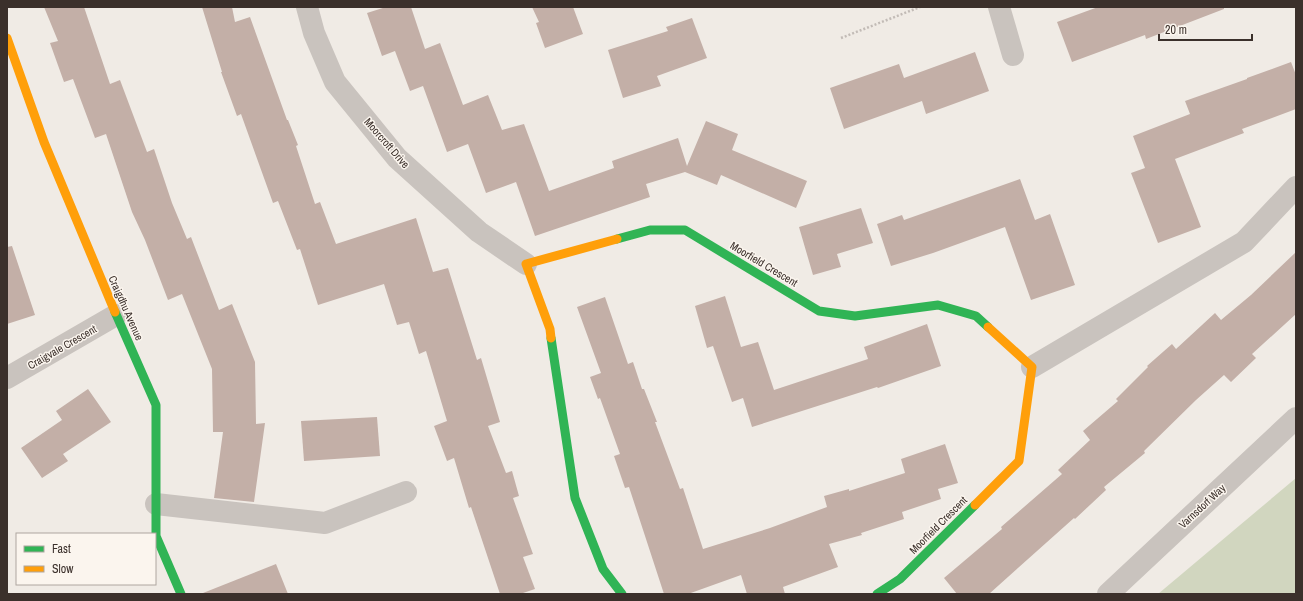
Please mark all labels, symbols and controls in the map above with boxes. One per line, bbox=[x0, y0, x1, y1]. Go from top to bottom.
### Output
scale bar bbox=[1159, 16, 1252, 42]
text: 20 m bbox=[1165, 22, 1187, 38]
street label: Moorcroft Drive bbox=[361, 115, 413, 171]
street label: Moorfield Crescent bbox=[728, 238, 801, 290]
street label: Craigdhu Avenue bbox=[105, 273, 147, 343]
street label: Craigvale Crescent bbox=[25, 321, 99, 372]
street label: Varnsdorf Way bbox=[1176, 481, 1229, 531]
street label: Moorfield Crescent bbox=[906, 493, 970, 557]
legend bbox=[16, 533, 156, 585]
text: Fast bbox=[52, 541, 71, 557]
text: Slow bbox=[52, 561, 74, 577]

